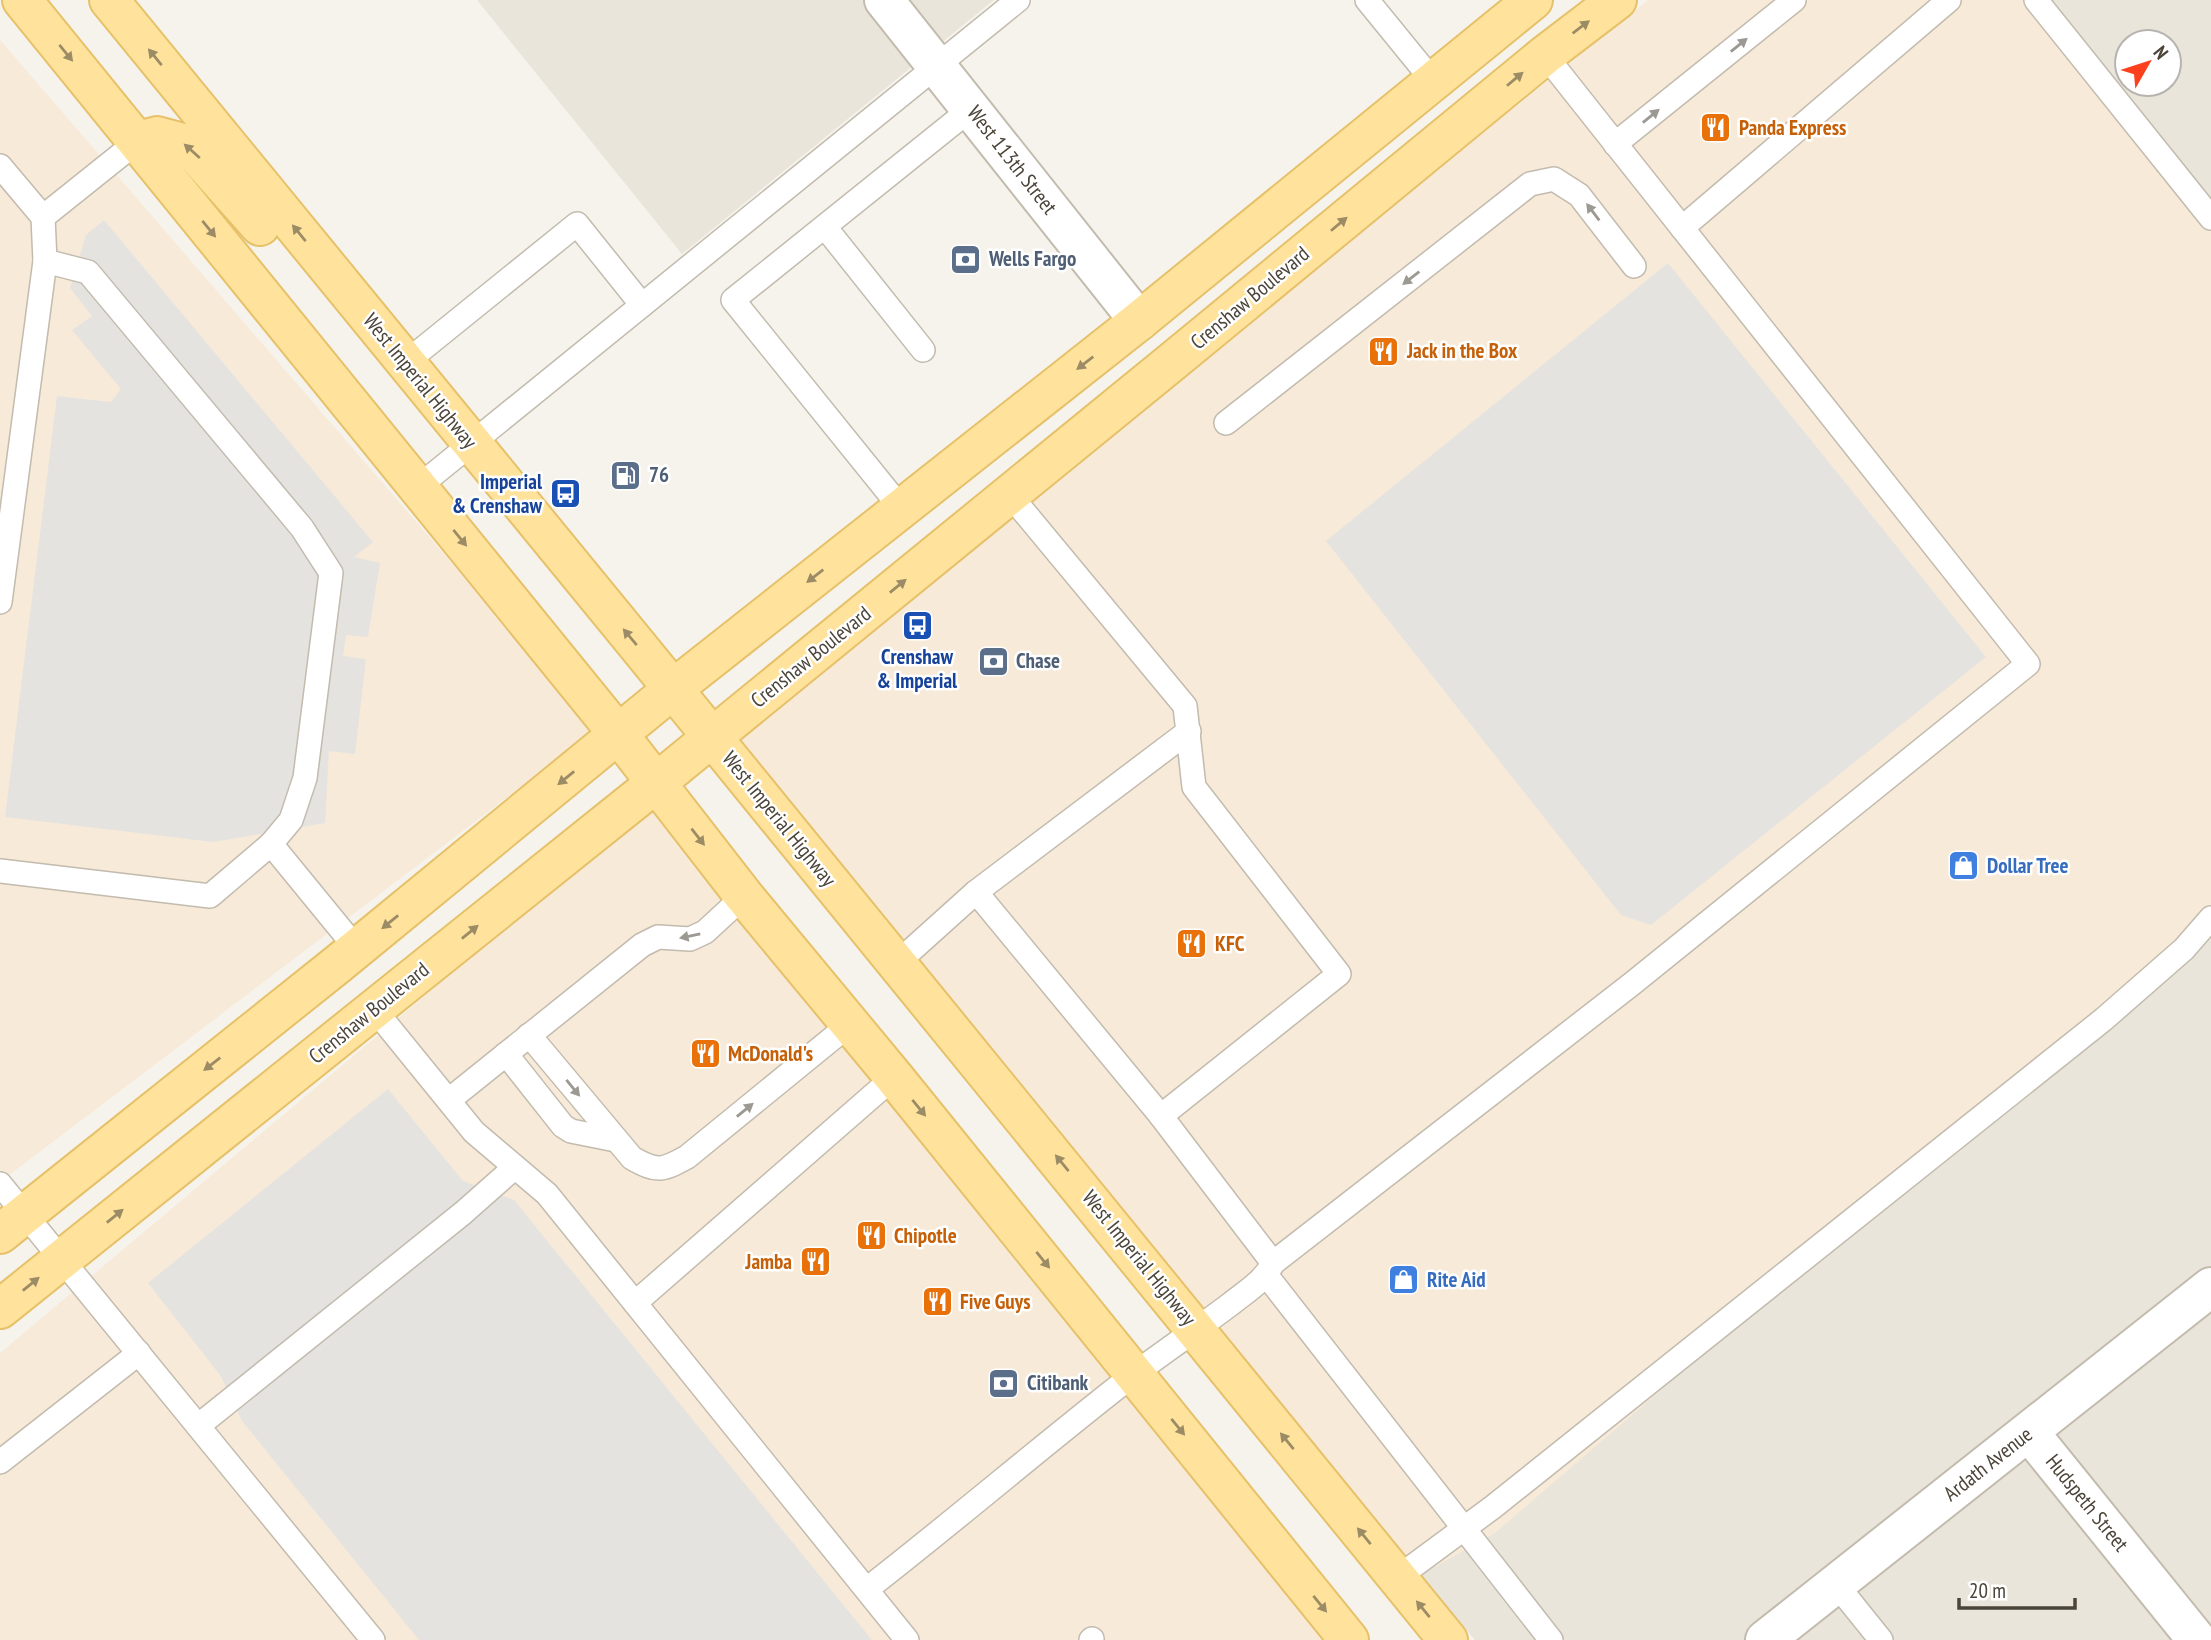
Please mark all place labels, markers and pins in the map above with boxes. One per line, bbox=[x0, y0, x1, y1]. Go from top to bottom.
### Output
restaurant icon: Panda Express bbox=[1699, 111, 1733, 145]
place label: Panda Express bbox=[1739, 114, 1846, 141]
bank icon: Wells Fargo bbox=[949, 242, 983, 276]
place label: Wells Fargo bbox=[988, 245, 1076, 272]
restaurant icon: Jack in the Box bbox=[1367, 334, 1401, 368]
place label: Jack in the Box bbox=[1406, 337, 1518, 364]
fuel station icon: 76 bbox=[609, 458, 643, 492]
place label: 76 bbox=[649, 461, 669, 488]
place label: Imperial & Crenshaw bbox=[452, 468, 543, 519]
bus stop icon: Imperial & Crenshaw bbox=[548, 477, 582, 511]
bus stop icon: Crenshaw & Imperial bbox=[900, 608, 934, 642]
place label: Crenshaw & Imperial bbox=[877, 643, 958, 694]
bank icon: Chase bbox=[976, 644, 1010, 678]
place label: Chase bbox=[1016, 647, 1060, 674]
shop icon: Dollar Tree bbox=[1947, 849, 1981, 883]
place label: Dollar Tree bbox=[1987, 852, 2069, 879]
restaurant icon: KFC bbox=[1175, 927, 1209, 961]
place label: KFC bbox=[1215, 930, 1245, 957]
restaurant icon: McDonald's bbox=[688, 1037, 722, 1071]
place label: McDonald's bbox=[728, 1040, 813, 1067]
restaurant icon: Chipotle bbox=[854, 1219, 888, 1253]
place label: Chipotle bbox=[894, 1222, 957, 1249]
restaurant icon: Jamba bbox=[798, 1245, 832, 1279]
place label: Jamba bbox=[744, 1248, 792, 1275]
shop icon: Rite Aid bbox=[1387, 1263, 1421, 1297]
place label: Rite Aid bbox=[1427, 1266, 1486, 1293]
restaurant icon: Five Guys bbox=[920, 1285, 954, 1319]
place label: Five Guys bbox=[960, 1288, 1030, 1315]
bank icon: Citibank bbox=[987, 1366, 1021, 1400]
place label: Citibank bbox=[1027, 1369, 1089, 1396]

